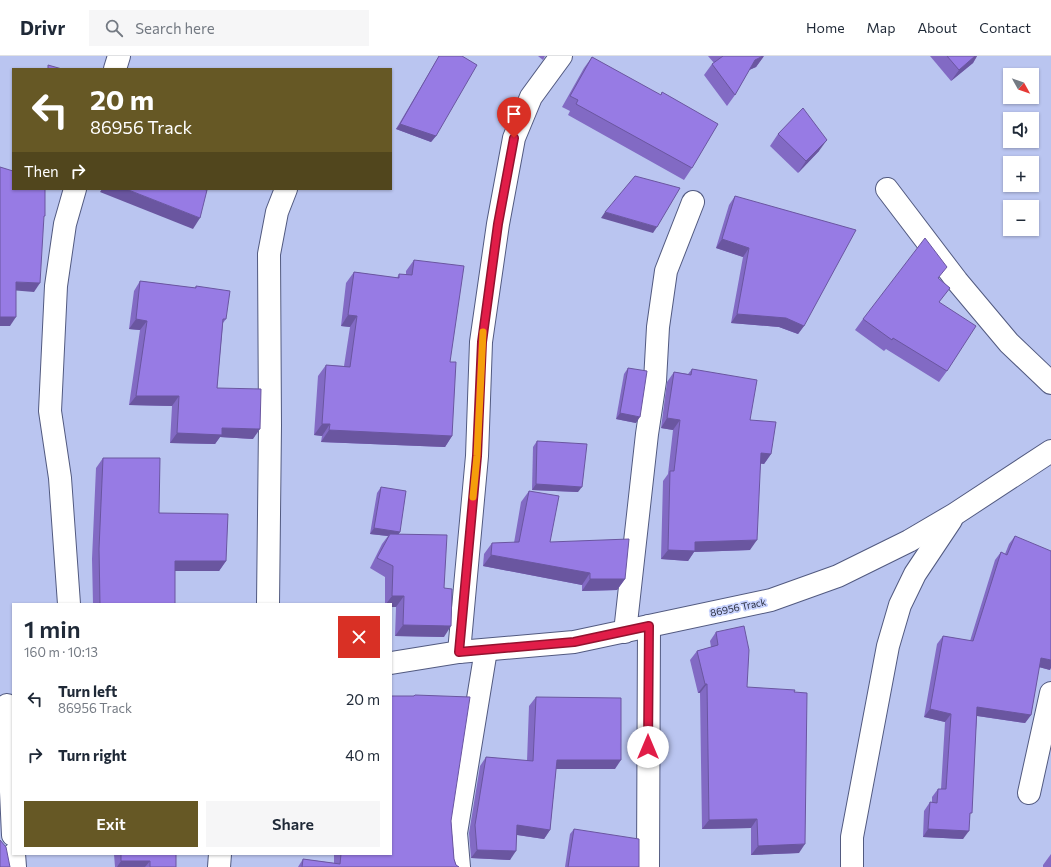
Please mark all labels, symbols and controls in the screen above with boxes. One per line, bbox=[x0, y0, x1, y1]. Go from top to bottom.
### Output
search box bbox=[89, 10, 369, 46]
text: Drivr bbox=[20, 16, 65, 39]
icon: search bbox=[103, 17, 125, 39]
text: Search here bbox=[135, 19, 215, 37]
text: Home bbox=[806, 19, 845, 36]
text: Map bbox=[867, 19, 895, 36]
text: About bbox=[917, 19, 957, 36]
text: Contact bbox=[979, 19, 1031, 36]
north arrow bbox=[1003, 68, 1039, 104]
map controls bbox=[1003, 68, 1039, 236]
text: 20 m bbox=[90, 82, 154, 116]
icon: left bbox=[24, 84, 76, 136]
pin bbox=[497, 97, 531, 138]
icon: arrive bbox=[503, 103, 525, 125]
button: sound bbox=[1003, 112, 1039, 148]
text: 86956 Track bbox=[90, 116, 192, 138]
button: + bbox=[1003, 156, 1039, 192]
icon: right bbox=[67, 160, 89, 182]
text: Then bbox=[24, 162, 59, 180]
button: − bbox=[1003, 200, 1039, 236]
street label: 86956 Track bbox=[709, 595, 768, 619]
text: 1 min bbox=[24, 614, 81, 643]
button: close bbox=[338, 616, 380, 658]
text: 160 m · 10:13 bbox=[24, 644, 98, 660]
text: Turn left bbox=[58, 682, 117, 700]
icon: left bbox=[24, 688, 46, 710]
text: 20 m bbox=[346, 690, 380, 708]
text: 86956 Track bbox=[58, 700, 132, 716]
position arrow bbox=[627, 726, 669, 768]
icon: right bbox=[24, 744, 46, 766]
text: Turn right bbox=[58, 746, 127, 764]
text: 40 m bbox=[345, 746, 380, 764]
button: Exit bbox=[24, 801, 198, 847]
button: Share bbox=[206, 801, 380, 847]

